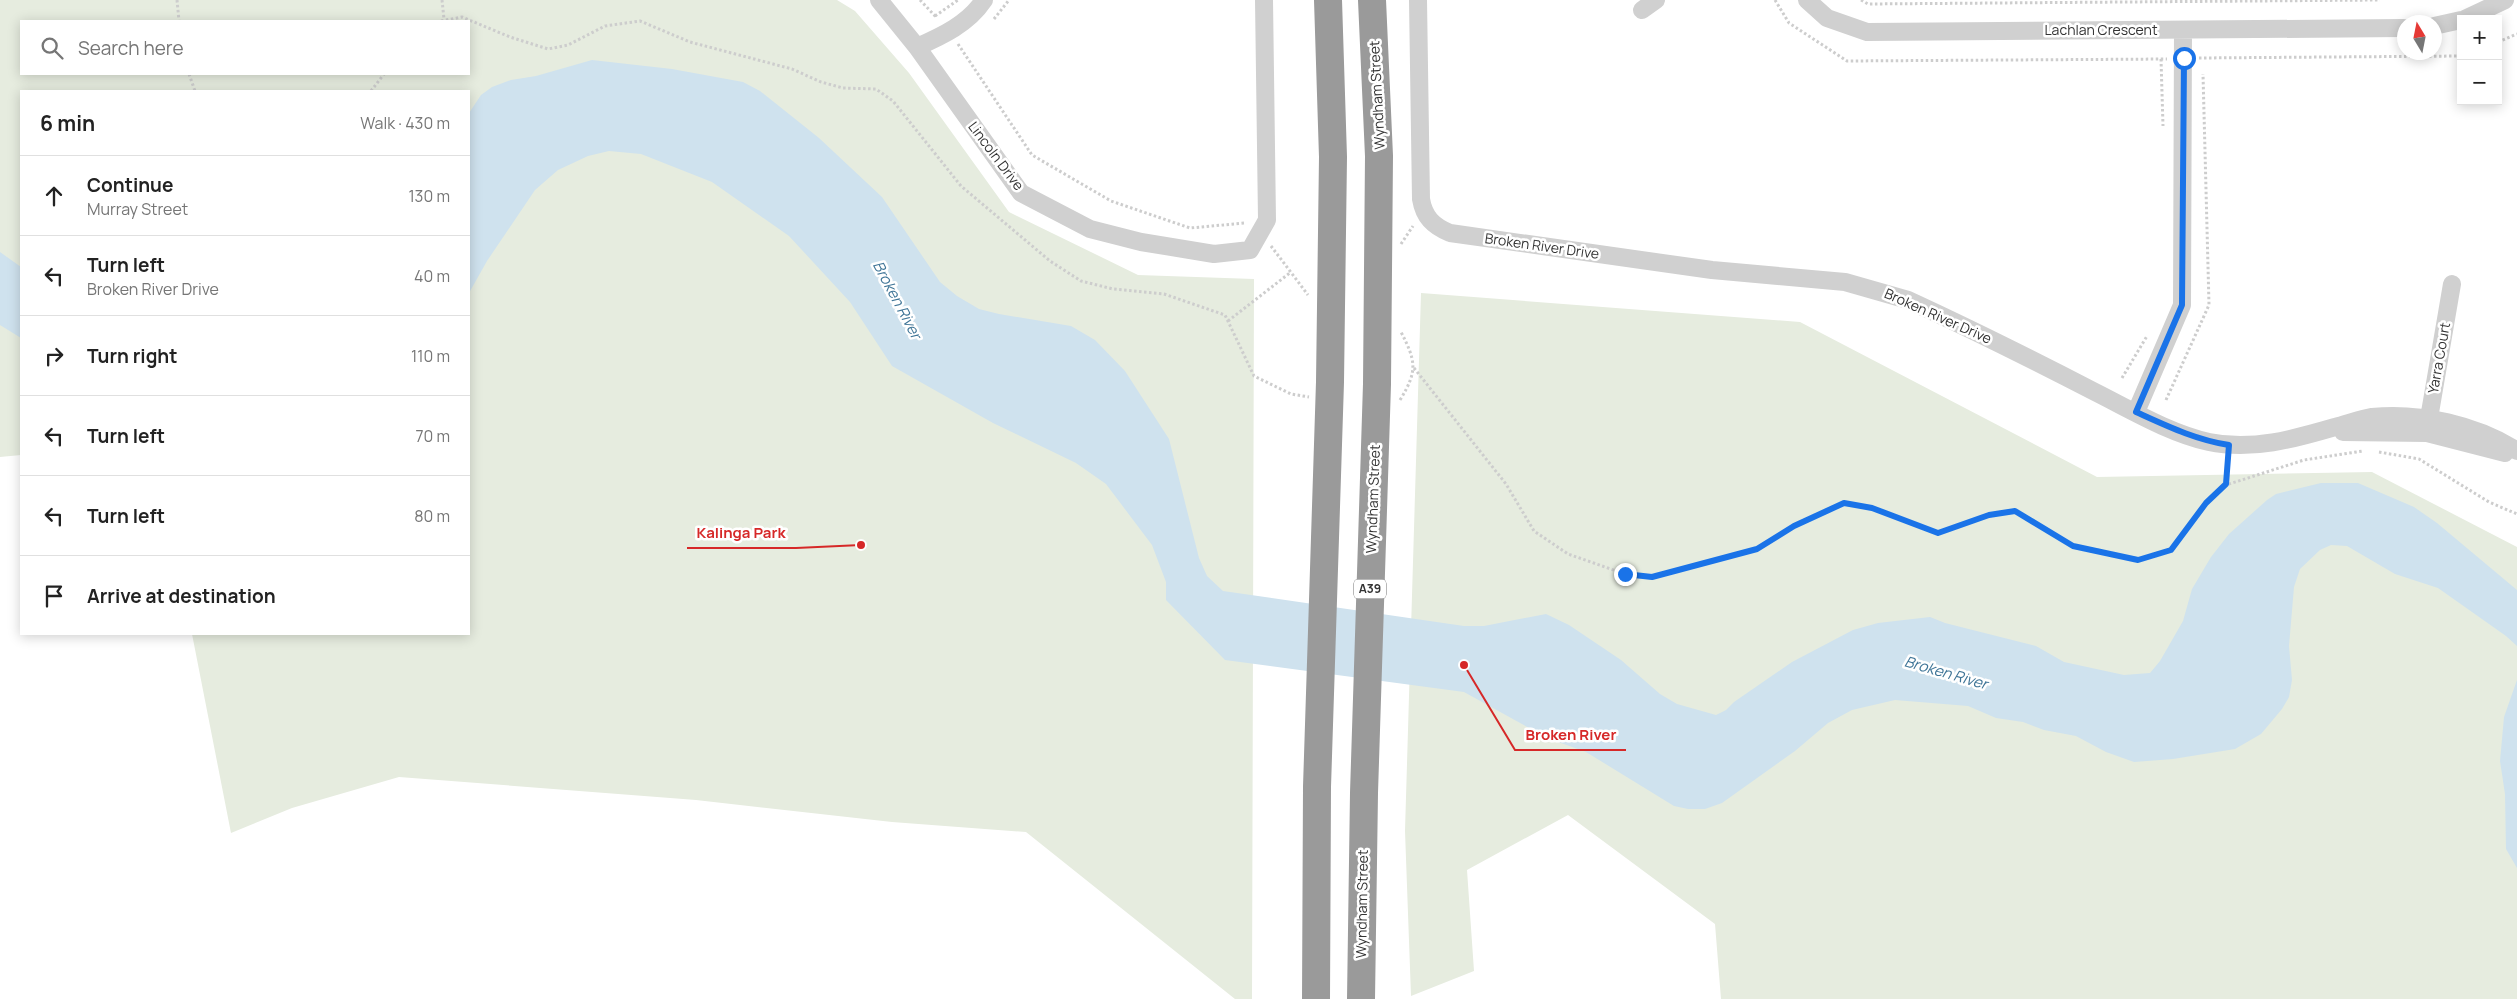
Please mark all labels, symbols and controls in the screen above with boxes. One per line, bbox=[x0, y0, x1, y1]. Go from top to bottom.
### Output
north arrow bbox=[2397, 15, 2442, 60]
map controls bbox=[2457, 15, 2502, 105]
button: + bbox=[2457, 15, 2502, 60]
search box bbox=[20, 20, 470, 75]
street label: Lachlan Crescent bbox=[2044, 20, 2158, 39]
icon: search bbox=[38, 34, 66, 62]
text: Search here bbox=[78, 35, 184, 61]
street label: Wyndham Street bbox=[1364, 40, 1389, 150]
route start bbox=[2173, 47, 2196, 70]
button: − bbox=[2457, 60, 2502, 105]
text: 6 min bbox=[40, 109, 95, 137]
text: Walk · 430 m bbox=[360, 112, 450, 134]
street label: Lincoln Drive bbox=[964, 117, 1029, 194]
text: Continue bbox=[87, 172, 173, 198]
icon: ahead bbox=[40, 182, 68, 210]
text: 130 m bbox=[408, 185, 450, 207]
text: Murray Street bbox=[87, 198, 188, 220]
street label: Broken River Drive bbox=[1484, 228, 1601, 263]
text: Turn left bbox=[87, 252, 165, 278]
water label: Broken River bbox=[868, 257, 928, 345]
icon: left bbox=[40, 262, 68, 290]
text: 40 m bbox=[414, 265, 450, 287]
text: Broken River Drive bbox=[87, 278, 219, 300]
street label: Broken River Drive bbox=[1882, 283, 1995, 348]
street label: Yarra Court bbox=[2423, 320, 2454, 395]
icon: right bbox=[40, 342, 68, 370]
text: Turn right bbox=[87, 343, 177, 369]
text: 110 m bbox=[411, 345, 450, 367]
icon: left bbox=[40, 422, 68, 450]
text: Turn left bbox=[87, 423, 165, 449]
text: 70 m bbox=[415, 425, 450, 447]
street label: Wyndham Street bbox=[1361, 444, 1384, 554]
icon: left bbox=[40, 502, 68, 530]
text: Turn left bbox=[87, 503, 165, 529]
text: 80 m bbox=[414, 505, 450, 527]
callout: Kalinga Park bbox=[687, 518, 796, 548]
text: Kalinga Park bbox=[696, 522, 786, 543]
route end bbox=[1614, 563, 1637, 586]
road number: A39 bbox=[1354, 580, 1386, 598]
icon: arrive bbox=[40, 582, 68, 610]
text: Arrive at destination bbox=[87, 583, 276, 609]
water label: Broken River bbox=[1902, 651, 1993, 695]
callout: Broken River bbox=[1515, 720, 1626, 750]
text: Broken River bbox=[1526, 724, 1616, 745]
street label: Wyndham Street bbox=[1351, 849, 1372, 959]

